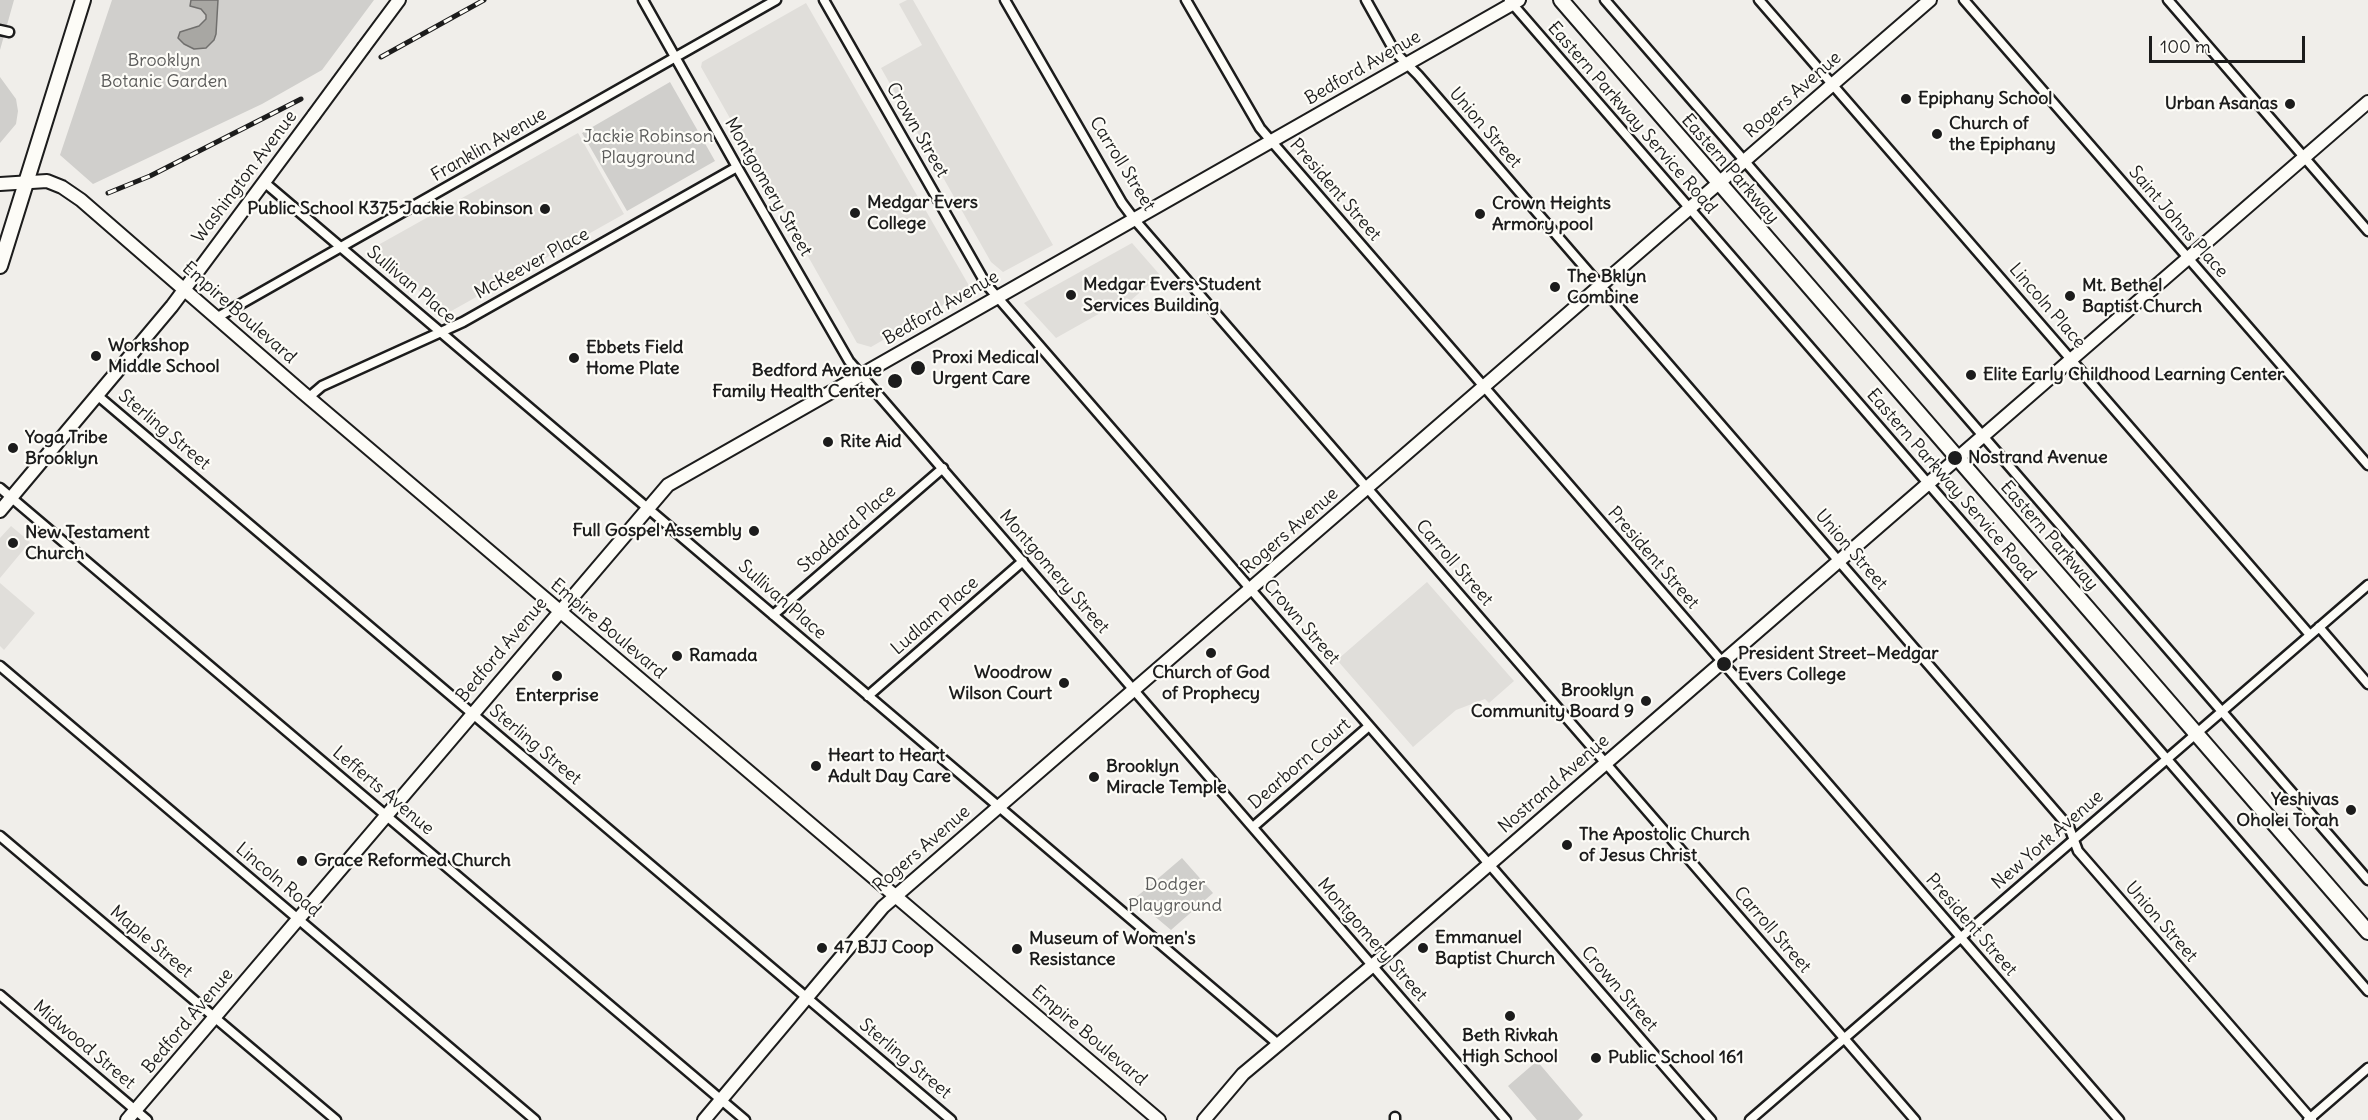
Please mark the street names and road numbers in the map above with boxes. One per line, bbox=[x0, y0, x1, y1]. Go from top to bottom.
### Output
street label: Eastern Parkway Service Road bbox=[1543, 18, 1721, 218]
street label: Bedford Avenue bbox=[1301, 26, 1425, 110]
street label: Rogers Avenue bbox=[1740, 47, 1846, 143]
street label: Crown Street bbox=[881, 79, 953, 181]
street label: Union Street bbox=[1444, 83, 1526, 173]
street label: Franklin Avenue bbox=[427, 103, 551, 187]
street label: Washington Avenue bbox=[188, 106, 302, 248]
street label: Eastern Parkway bbox=[1677, 110, 1783, 228]
street label: Carroll Street bbox=[1084, 113, 1160, 215]
street label: Montgomery Street bbox=[720, 114, 816, 260]
street label: President Street bbox=[1285, 134, 1385, 246]
street label: Saint Johns Place bbox=[2124, 162, 2232, 282]
street label: McKeever Place bbox=[471, 224, 593, 304]
street label: Sullivan Place bbox=[362, 241, 460, 329]
street label: Empire Boulevard bbox=[178, 258, 300, 368]
street label: Lincoln Place bbox=[2004, 259, 2090, 353]
street label: Bedford Avenue bbox=[879, 266, 1003, 350]
street label: Sterling Street bbox=[114, 385, 214, 475]
street label: Eastern Parkway Service Road bbox=[1862, 385, 2040, 585]
street label: Eastern Parkway bbox=[1996, 477, 2102, 595]
street label: Stoddard Place bbox=[794, 481, 900, 577]
street label: Rogers Avenue bbox=[1237, 483, 1343, 579]
street label: President Street bbox=[1603, 502, 1703, 614]
street label: Union Street bbox=[1810, 505, 1892, 595]
street label: Montgomery Street bbox=[995, 506, 1113, 638]
street label: Carroll Street bbox=[1411, 516, 1497, 610]
street label: Sullivan Place bbox=[733, 556, 831, 644]
street label: Ludlam Place bbox=[887, 572, 983, 660]
street label: Empire Boulevard bbox=[546, 574, 670, 684]
street label: Crown Street bbox=[1258, 575, 1344, 669]
street label: Bedford Avenue bbox=[452, 593, 552, 707]
street label: Sterling Street bbox=[485, 700, 585, 790]
street label: Dearborn Court bbox=[1245, 714, 1355, 814]
street label: Nostrand Avenue bbox=[1494, 730, 1614, 838]
street label: Lefferts Avenue bbox=[328, 742, 438, 840]
street label: New York Avenue bbox=[1988, 786, 2108, 894]
street label: Rogers Avenue bbox=[869, 801, 975, 897]
street label: Lincoln Road bbox=[231, 838, 325, 922]
street label: President Street bbox=[1921, 869, 2021, 981]
street label: Montgomery Street bbox=[1313, 874, 1431, 1006]
street label: Union Street bbox=[2120, 877, 2202, 967]
street label: Carroll Street bbox=[1729, 883, 1815, 977]
street label: Maple Street bbox=[105, 901, 197, 983]
street label: Crown Street bbox=[1576, 942, 1662, 1036]
street label: Bedford Avenue bbox=[138, 964, 238, 1078]
street label: Empire Boulevard bbox=[1027, 981, 1151, 1091]
street label: Midwood Street bbox=[29, 996, 139, 1094]
street label: Sterling Street bbox=[855, 1014, 955, 1104]

